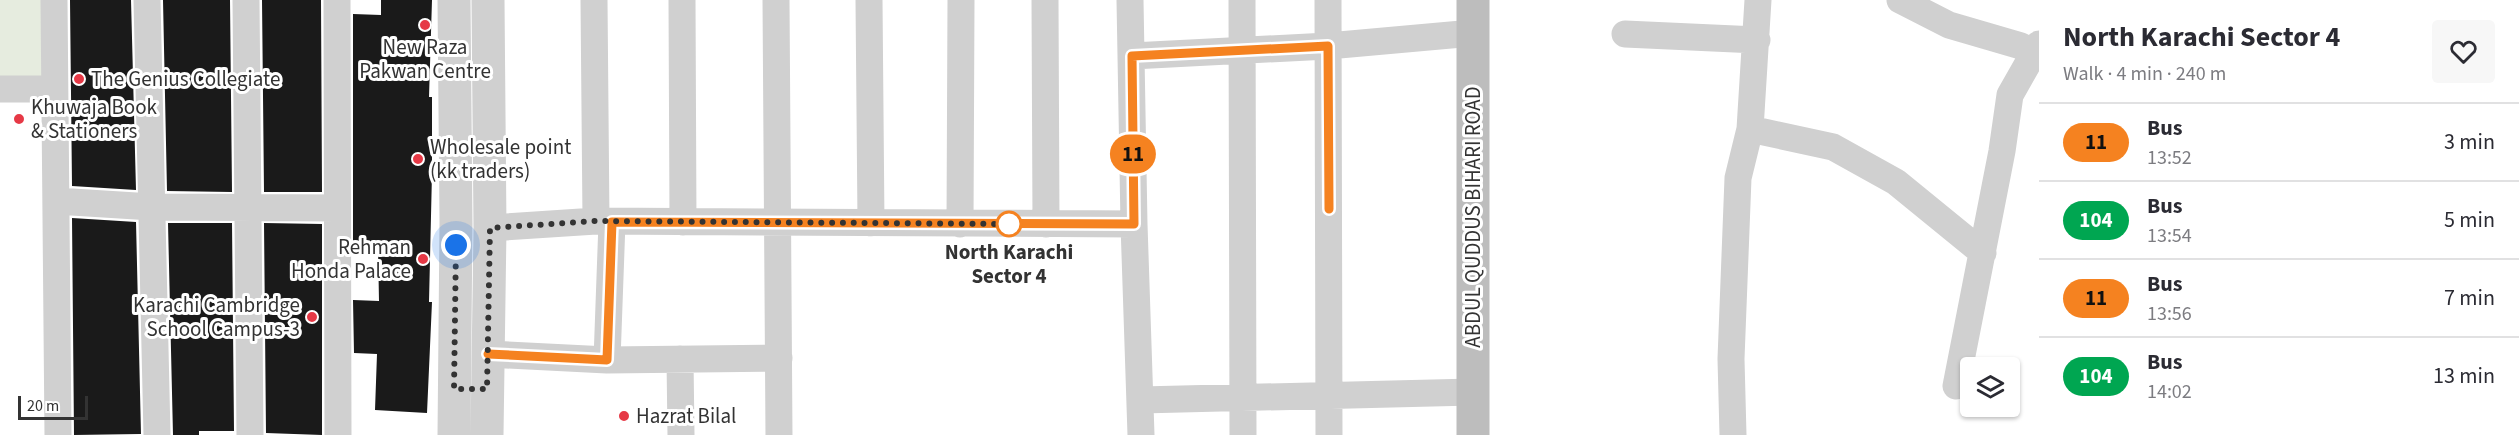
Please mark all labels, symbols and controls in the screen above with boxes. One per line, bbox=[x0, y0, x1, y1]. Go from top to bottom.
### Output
text: North Karachi Sector 4 bbox=[2063, 17, 2340, 57]
marker: New Raza Pakwan Centre bbox=[418, 18, 432, 32]
button: heart bbox=[2432, 20, 2495, 83]
place label: New Raza Pakwan Centre bbox=[359, 32, 491, 86]
text: Walk · 4 min · 240 m bbox=[2063, 60, 2226, 88]
place label: The Genius Collegiate bbox=[91, 64, 280, 94]
marker: The Genius Collegiate bbox=[72, 72, 86, 86]
street label: ABDUL QUDDUS BIHARI ROAD bbox=[1458, 86, 1488, 348]
place label: Khuwaja Book & Stationers bbox=[31, 92, 158, 146]
marker: Khuwaja Book & Stationers bbox=[12, 112, 26, 126]
text: Bus bbox=[2147, 112, 2183, 144]
text: 3 min bbox=[2444, 126, 2495, 158]
text: 11 bbox=[2085, 127, 2107, 157]
place label: Wholesale point (kk traders) bbox=[430, 132, 571, 186]
line badge: 11 bbox=[1106, 134, 1160, 174]
text: 11 bbox=[1122, 139, 1144, 169]
text: 13:52 bbox=[2147, 144, 2192, 172]
marker: Wholesale point (kk traders) bbox=[411, 152, 425, 166]
text: Bus bbox=[2147, 190, 2183, 222]
text: 5 min bbox=[2444, 204, 2495, 236]
text: 104 bbox=[2079, 205, 2113, 235]
marker: North Karachi Sector 4 bbox=[996, 211, 1022, 237]
text: 13:54 bbox=[2147, 222, 2192, 250]
your location bbox=[441, 230, 471, 260]
place label: Rehman Honda Palace bbox=[291, 232, 411, 286]
place label: North Karachi Sector 4 bbox=[945, 237, 1073, 291]
marker: Rehman Honda Palace bbox=[416, 252, 430, 266]
text: Bus bbox=[2147, 268, 2183, 300]
text: 7 min bbox=[2444, 282, 2495, 314]
text: 11 bbox=[2085, 283, 2107, 313]
place label: Karachi Cambridge School Campus-3 bbox=[133, 290, 300, 344]
text: 13:56 bbox=[2147, 300, 2192, 328]
marker: Karachi Cambridge School Campus-3 bbox=[305, 310, 319, 324]
text: Bus bbox=[2147, 346, 2183, 378]
map controls bbox=[1960, 357, 2020, 417]
button: layers bbox=[1960, 357, 2020, 417]
text: 13 min bbox=[2433, 360, 2495, 392]
text: 104 bbox=[2079, 361, 2113, 391]
text: 14:02 bbox=[2147, 378, 2192, 406]
scale bar bbox=[18, 393, 88, 420]
text: 20 m bbox=[27, 395, 59, 417]
place label: Hazrat Bilal bbox=[636, 401, 736, 431]
marker: Hazrat Bilal bbox=[617, 409, 631, 423]

